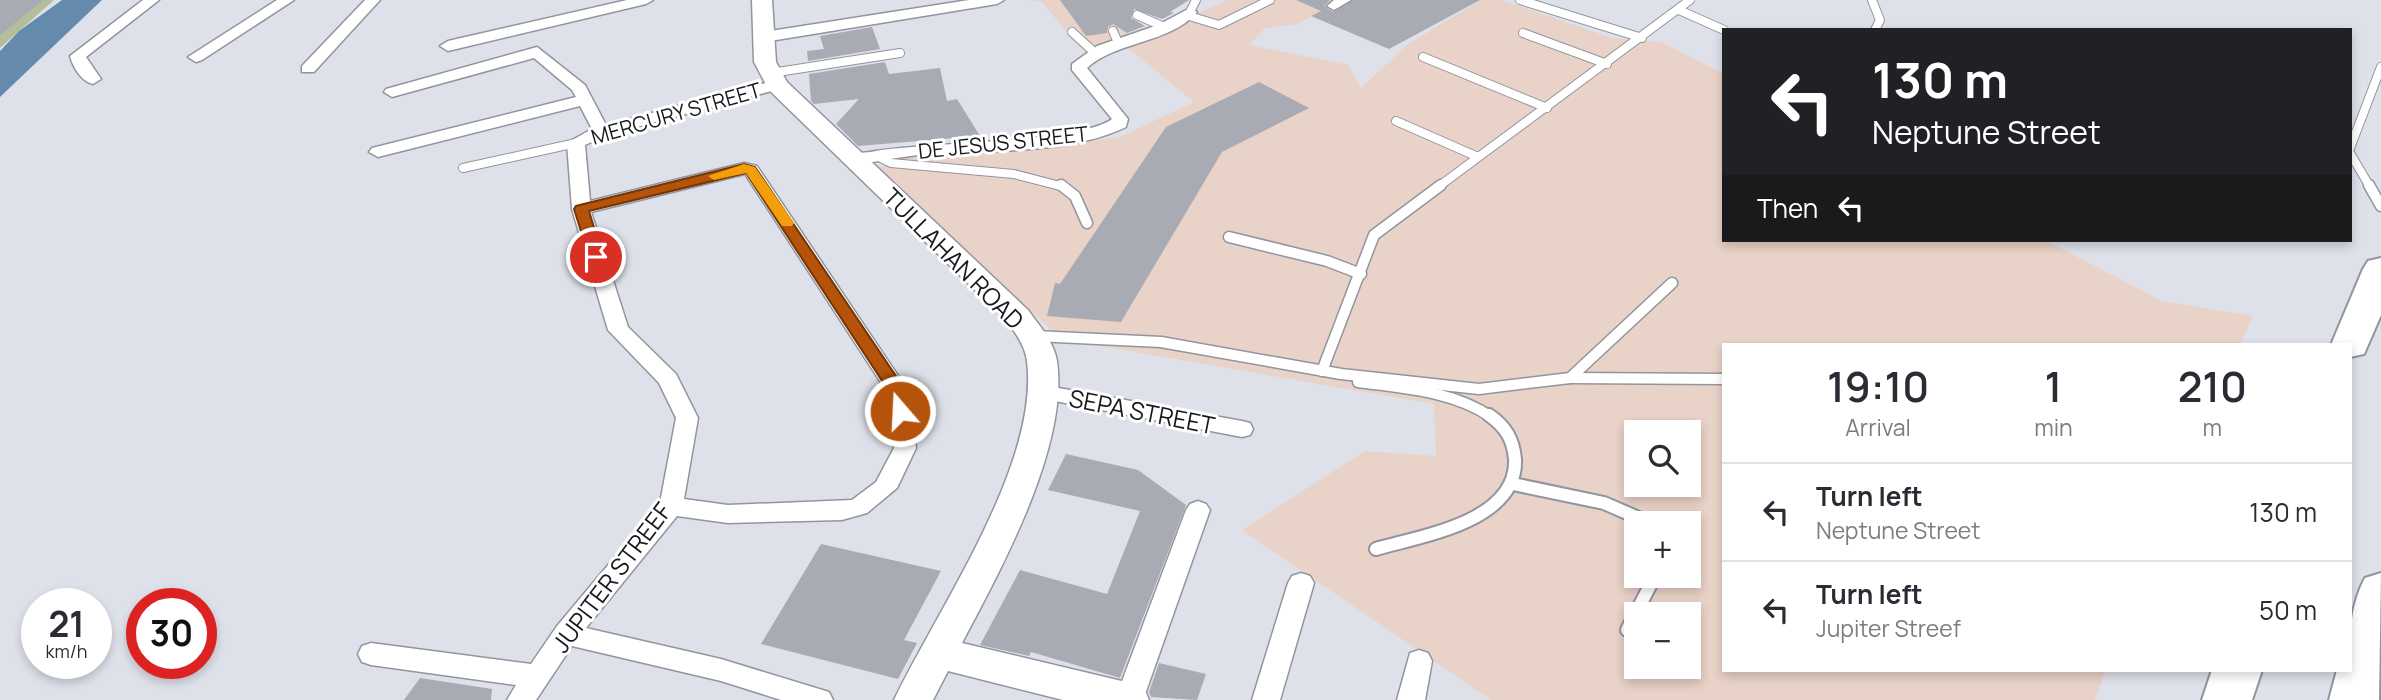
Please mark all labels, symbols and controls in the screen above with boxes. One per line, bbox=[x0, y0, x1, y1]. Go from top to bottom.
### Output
text: 130 m bbox=[1872, 46, 2008, 113]
icon: left bbox=[1757, 56, 1848, 147]
street label: MERCURY STREET bbox=[588, 75, 765, 151]
text: Neptune Street bbox=[1872, 110, 2101, 154]
street label: DE JESUS STREET bbox=[917, 119, 1090, 165]
street label: TULLAHAN ROAD bbox=[876, 180, 1032, 336]
icon: left bbox=[1832, 189, 1870, 227]
text: Then bbox=[1757, 190, 1818, 226]
pin bbox=[566, 227, 626, 287]
icon: arrive bbox=[577, 238, 615, 276]
text: 19:10 bbox=[1827, 357, 1929, 415]
text: 1 bbox=[2045, 357, 2062, 415]
text: 210 bbox=[2178, 357, 2247, 415]
position arrow bbox=[863, 374, 937, 448]
street label: SEPA STREET bbox=[1066, 381, 1218, 441]
text: Arrival bbox=[1845, 411, 1911, 443]
text: min bbox=[2034, 411, 2073, 443]
text: m bbox=[2203, 411, 2222, 443]
map controls bbox=[1624, 420, 1701, 679]
button: search bbox=[1624, 420, 1701, 497]
text: Turn left bbox=[1816, 478, 1923, 514]
icon: left bbox=[1757, 493, 1795, 531]
text: 130 m bbox=[2249, 494, 2317, 530]
street label: JUPITER STREEF bbox=[544, 495, 678, 659]
button: + bbox=[1624, 511, 1701, 588]
text: Neptune Street bbox=[1816, 514, 1981, 546]
text: Turn left bbox=[1816, 576, 1923, 612]
speed limit sign: 30 bbox=[126, 588, 217, 679]
icon: left bbox=[1757, 591, 1795, 629]
text: 50 m bbox=[2259, 592, 2317, 628]
text: 21 bbox=[48, 600, 85, 648]
button: − bbox=[1624, 602, 1701, 679]
text: Jupiter Streef bbox=[1816, 612, 1961, 644]
text: km/h bbox=[46, 639, 87, 663]

